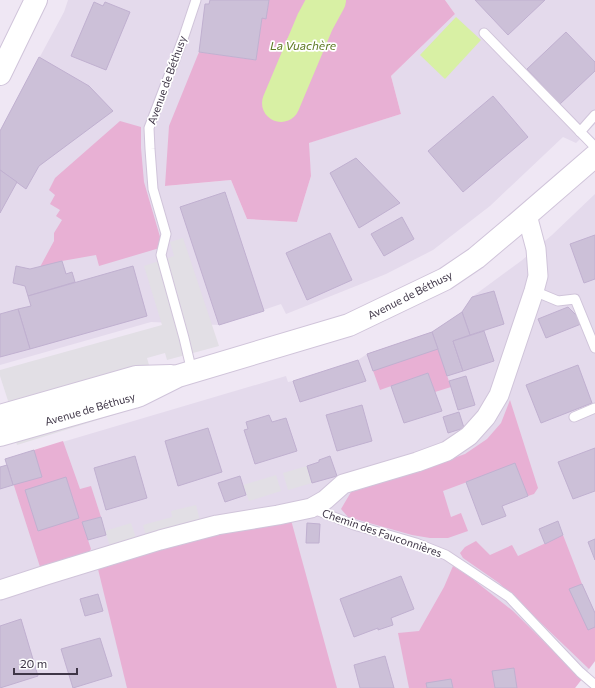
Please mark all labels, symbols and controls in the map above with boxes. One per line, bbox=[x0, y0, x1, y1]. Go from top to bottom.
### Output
street label: Avenue de Béthusy bbox=[144, 33, 189, 126]
water label: La Vuachère bbox=[270, 38, 337, 52]
street label: Avenue de Béthusy bbox=[365, 267, 455, 322]
street label: Avenue de Béthusy bbox=[43, 389, 137, 428]
street label: Chemin des Fauconnières bbox=[320, 506, 444, 559]
scale bar bbox=[14, 650, 77, 676]
text: 20 m bbox=[20, 656, 47, 670]

